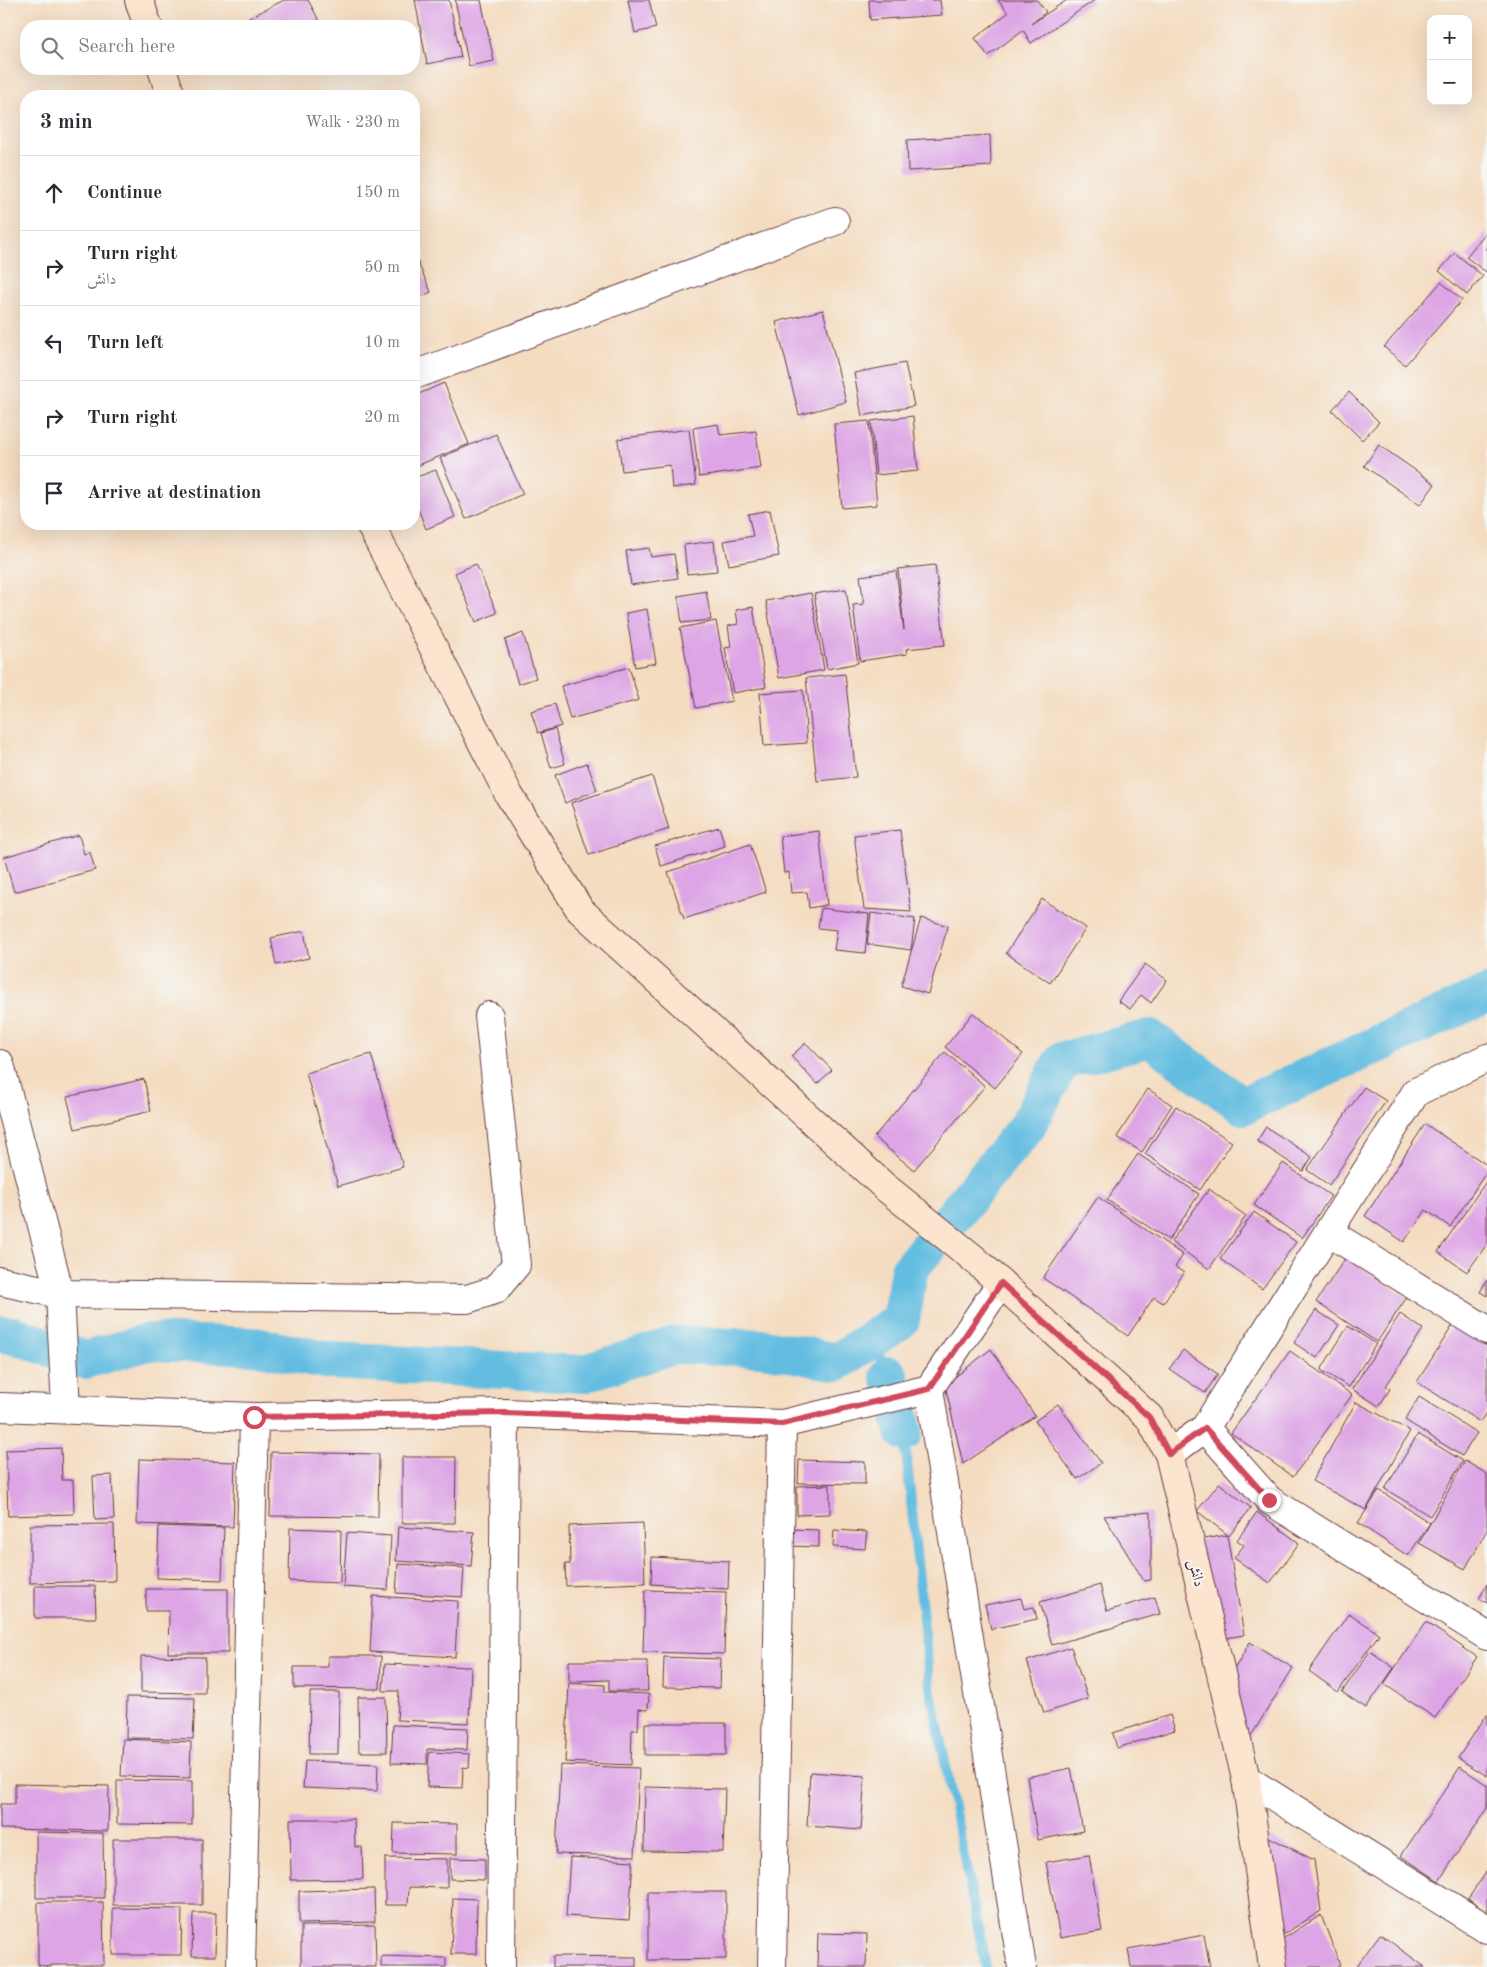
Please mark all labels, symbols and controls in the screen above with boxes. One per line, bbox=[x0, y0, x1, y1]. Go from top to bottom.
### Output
map controls bbox=[1427, 15, 1472, 105]
button: + bbox=[1427, 15, 1472, 60]
search box bbox=[20, 20, 420, 75]
icon: search bbox=[38, 34, 66, 62]
text: Search here bbox=[78, 38, 175, 57]
button: − bbox=[1427, 60, 1472, 105]
text: 3 min bbox=[40, 112, 93, 133]
text: Walk · 230 m bbox=[305, 115, 400, 131]
icon: ahead bbox=[40, 179, 68, 207]
text: Continue bbox=[87, 184, 162, 203]
text: 150 m bbox=[355, 185, 400, 201]
text: Turn right bbox=[87, 245, 177, 264]
icon: right bbox=[40, 254, 68, 282]
text: 50 m bbox=[364, 260, 400, 276]
text: دانش bbox=[87, 272, 117, 288]
icon: left bbox=[40, 329, 68, 357]
text: Turn left bbox=[87, 334, 164, 353]
text: 10 m bbox=[364, 335, 400, 351]
icon: right bbox=[40, 404, 68, 432]
text: Turn right bbox=[87, 409, 177, 428]
text: 20 m bbox=[364, 410, 400, 426]
icon: arrive bbox=[40, 479, 68, 507]
text: Arrive at destination bbox=[87, 484, 261, 503]
route start bbox=[243, 1406, 266, 1429]
route end bbox=[1258, 1489, 1281, 1512]
street label: دانش bbox=[1184, 1558, 1206, 1589]

